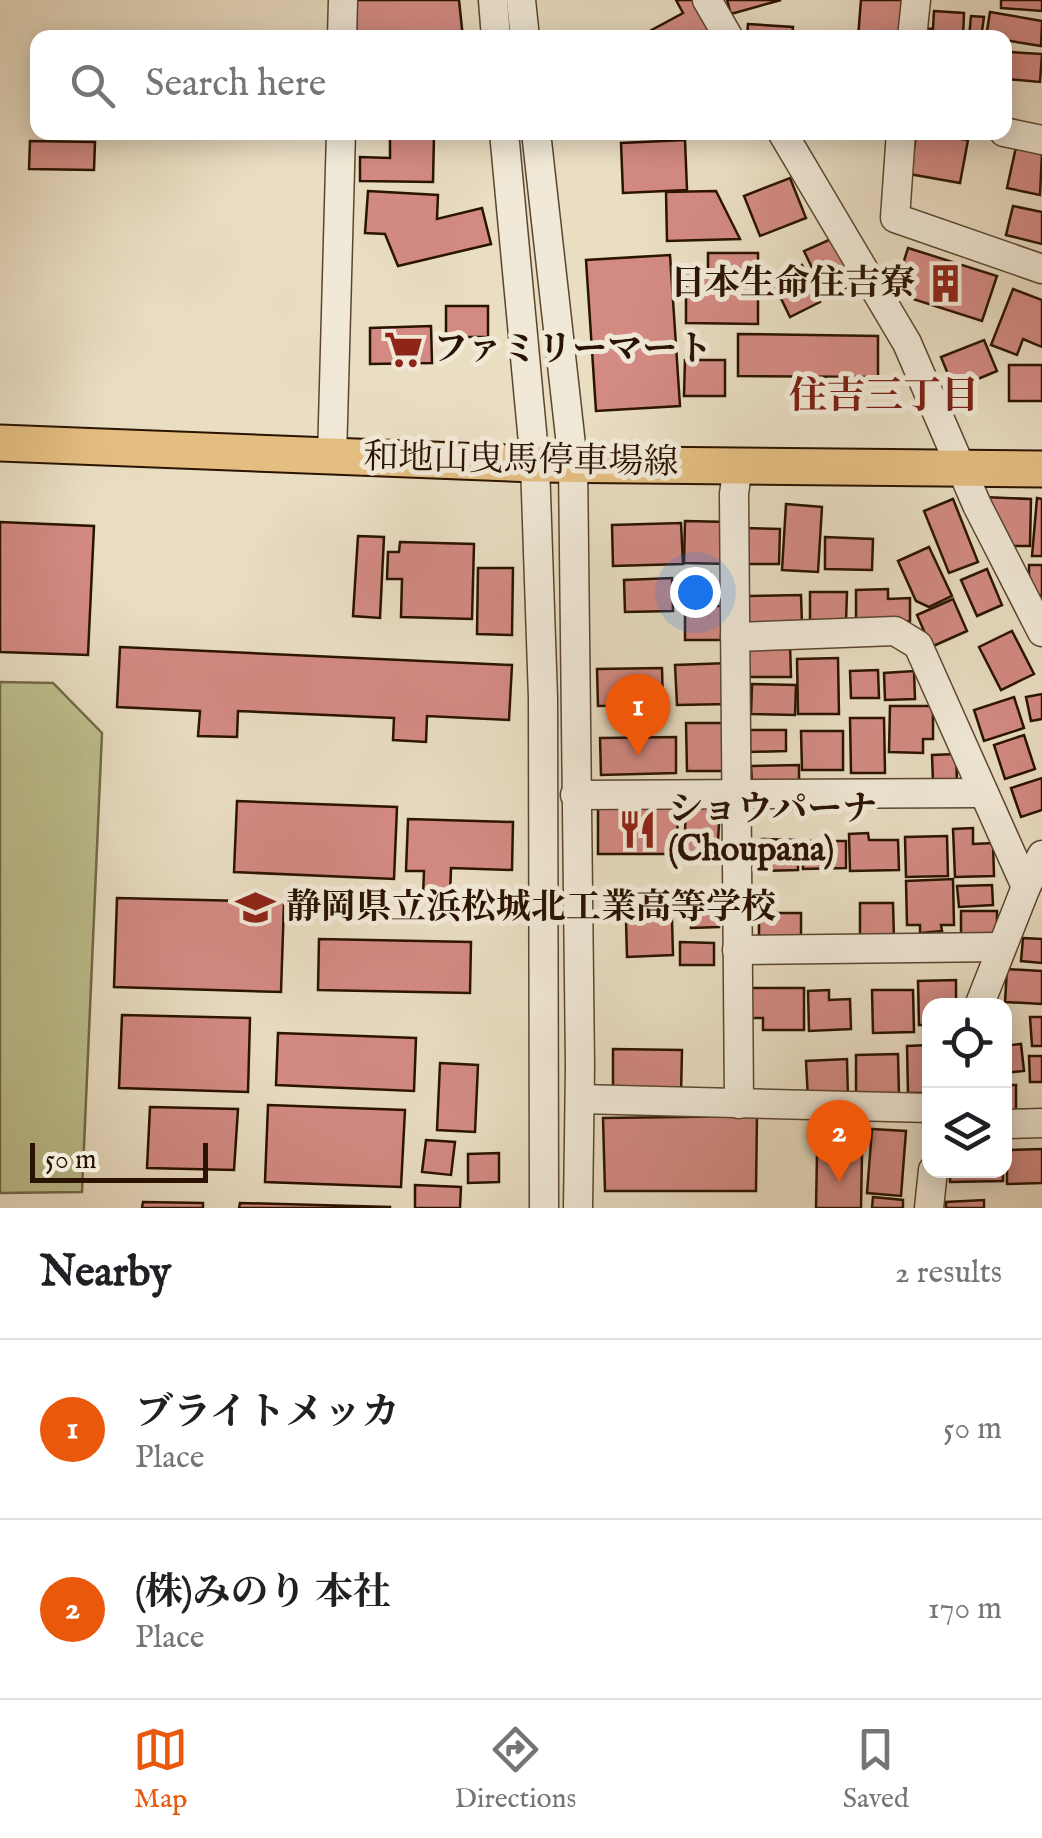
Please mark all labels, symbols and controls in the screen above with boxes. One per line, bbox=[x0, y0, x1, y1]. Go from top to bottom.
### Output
search box bbox=[30, 30, 1012, 140]
icon: search bbox=[65, 58, 120, 113]
text: Search here bbox=[145, 61, 326, 109]
place label: 日本生命住吉寮 bbox=[670, 262, 915, 307]
building icon: 日本生命住吉寮 bbox=[924, 263, 966, 305]
place label: ファミリーマート bbox=[433, 328, 712, 373]
supermarket icon: ファミリーマート bbox=[382, 329, 424, 371]
district label: 住吉三丁目 bbox=[789, 374, 979, 422]
street label: 和地山曳馬停車場線 bbox=[363, 436, 679, 486]
your location bbox=[670, 567, 721, 618]
pin: 1 bbox=[606, 674, 670, 756]
place label: ショウパーナ (Choupana) bbox=[668, 788, 877, 873]
restaurant icon: ショウパーナ (Choupana) bbox=[617, 809, 659, 851]
place label: 静岡県立浜松城北工業高等学校 bbox=[286, 886, 776, 931]
school or university icon: 静岡県立浜松城北工業高等学校 bbox=[235, 887, 277, 929]
map controls bbox=[922, 998, 1012, 1178]
button: locate bbox=[922, 998, 1012, 1088]
button: layers bbox=[922, 1088, 1012, 1178]
pin: 2 bbox=[806, 1100, 872, 1182]
scale bar bbox=[30, 1138, 208, 1182]
text: 50 m bbox=[45, 1143, 97, 1178]
text: Nearby bbox=[40, 1247, 171, 1300]
text: 2 results bbox=[895, 1253, 1002, 1294]
text: ブライトメッカ bbox=[135, 1390, 399, 1438]
text: 1 bbox=[67, 1409, 78, 1450]
text: 50 m bbox=[943, 1409, 1002, 1450]
text: Place bbox=[135, 1438, 205, 1479]
text: (株)みのり 本社 bbox=[135, 1570, 391, 1618]
text: 2 bbox=[65, 1589, 80, 1630]
text: 170 m bbox=[928, 1589, 1002, 1630]
text: Place bbox=[135, 1618, 205, 1659]
tab: Map bbox=[133, 1722, 188, 1817]
tab: Directions bbox=[454, 1722, 576, 1817]
tab: Saved bbox=[843, 1722, 909, 1817]

